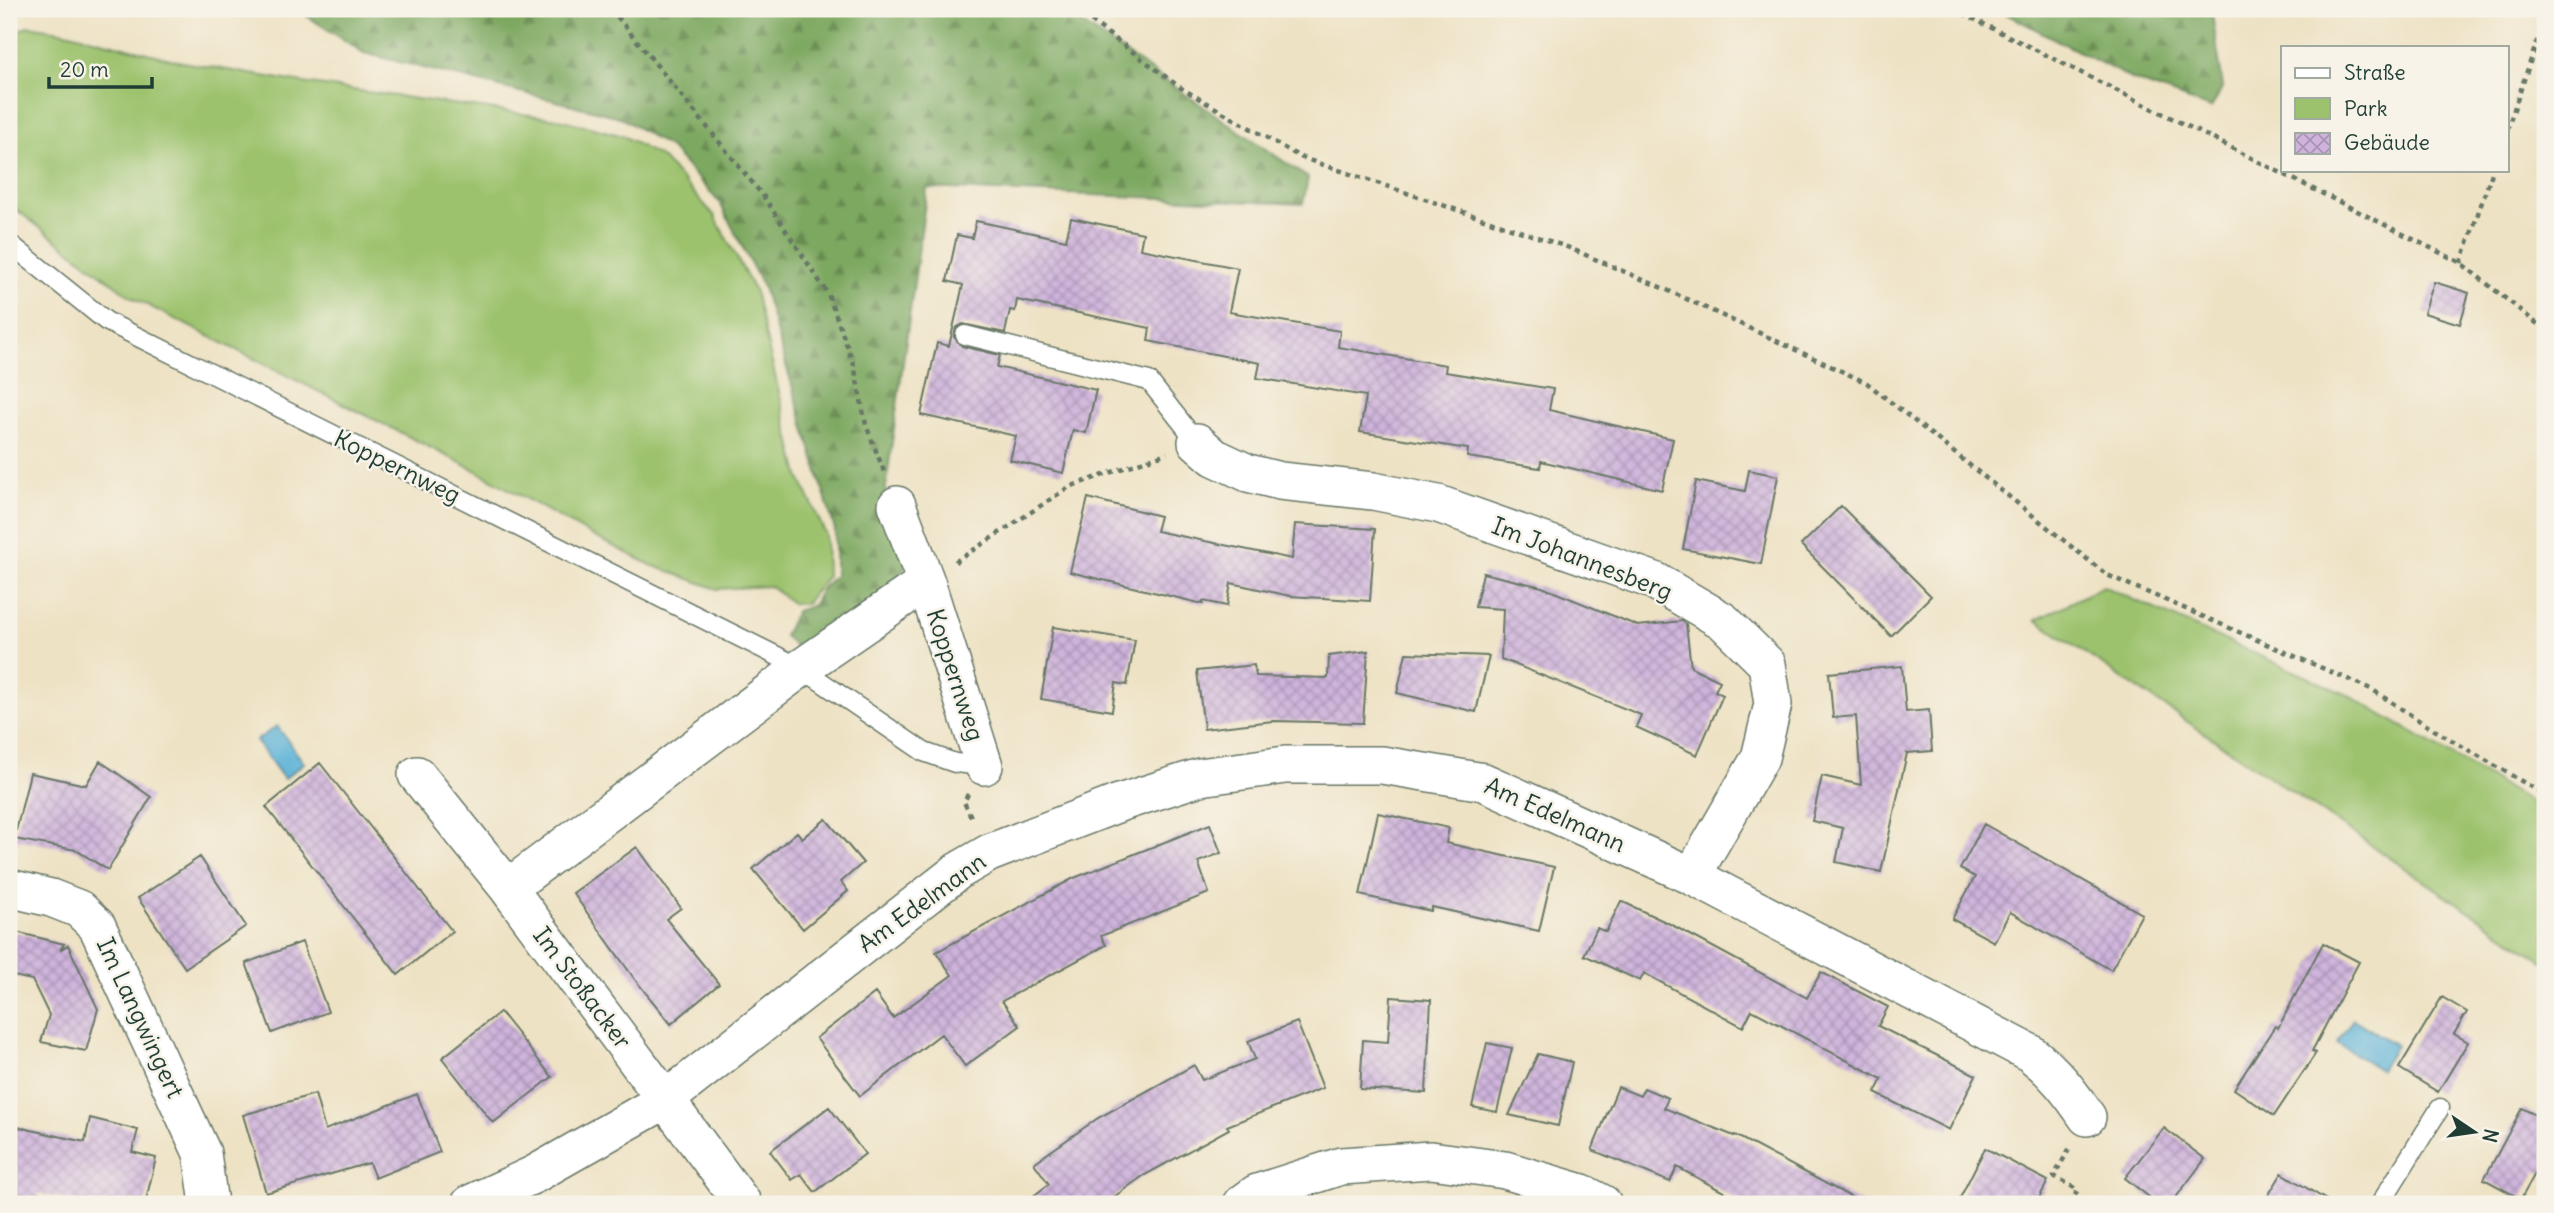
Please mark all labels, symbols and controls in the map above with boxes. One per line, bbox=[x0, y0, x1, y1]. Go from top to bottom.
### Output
scale bar bbox=[49, 46, 152, 90]
legend bbox=[2281, 46, 2508, 172]
text: 20 m bbox=[60, 56, 109, 83]
text: Straße bbox=[2344, 59, 2405, 86]
text: Park bbox=[2344, 95, 2387, 122]
text: Gebäude bbox=[2344, 129, 2430, 156]
street label: Koppernweg bbox=[329, 423, 466, 510]
street label: Im Johannesberg bbox=[1488, 510, 1677, 606]
street label: Koppernweg bbox=[921, 605, 991, 745]
street label: Am Edelmann bbox=[1480, 770, 1630, 858]
street label: Am Edelmann bbox=[852, 846, 991, 959]
street label: Im Stoßacker bbox=[527, 920, 639, 1055]
street label: Im Langwingert bbox=[91, 933, 191, 1102]
north arrow bbox=[2438, 1098, 2508, 1168]
text: N bbox=[2477, 1127, 2504, 1145]

